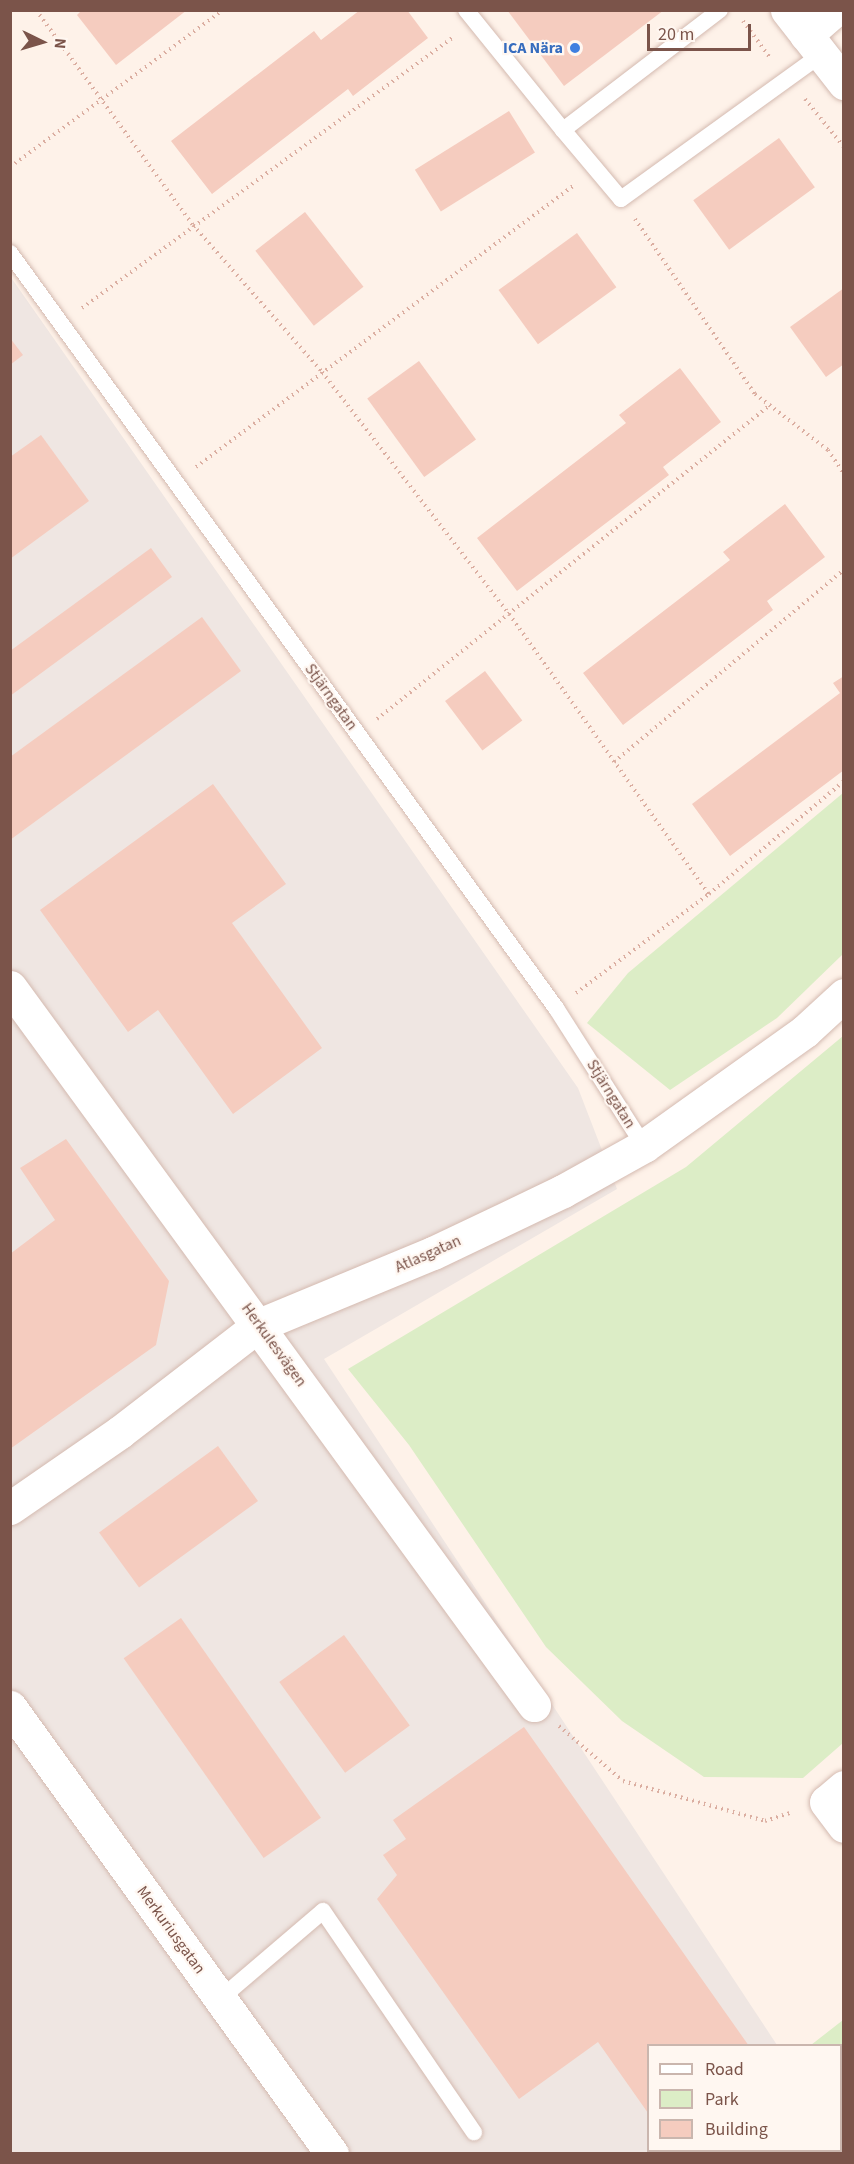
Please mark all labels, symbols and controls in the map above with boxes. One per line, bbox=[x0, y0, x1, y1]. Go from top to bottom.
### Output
north arrow bbox=[12, 12, 72, 72]
scale bar bbox=[650, 12, 754, 50]
text: 20 m bbox=[658, 22, 694, 47]
text: N bbox=[49, 37, 71, 50]
place label: ICA Nära bbox=[503, 38, 563, 58]
marker: ICA Nära bbox=[568, 41, 582, 55]
street label: Stjärngatan bbox=[300, 660, 362, 734]
street label: Stjärngatan bbox=[582, 1056, 640, 1132]
street label: Atlasgatan bbox=[392, 1231, 464, 1277]
street label: Herkulesvägen bbox=[237, 1299, 311, 1391]
street label: Merkuriusgatan bbox=[133, 1882, 209, 1978]
legend bbox=[647, 2044, 842, 2152]
text: Road bbox=[705, 2057, 744, 2082]
text: Park bbox=[705, 2087, 739, 2112]
text: Building bbox=[705, 2117, 768, 2142]

